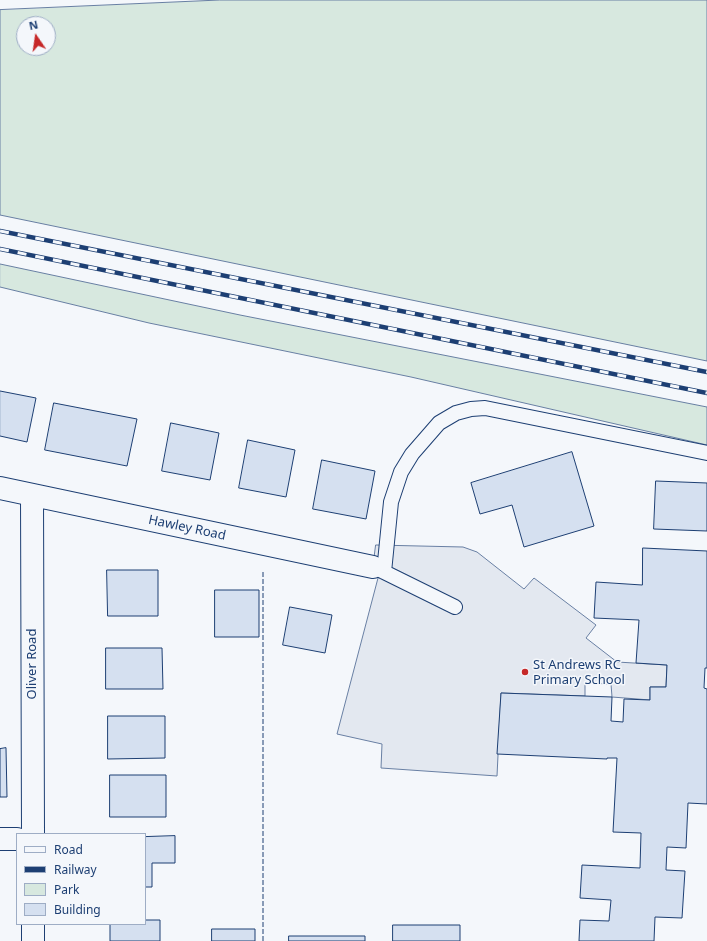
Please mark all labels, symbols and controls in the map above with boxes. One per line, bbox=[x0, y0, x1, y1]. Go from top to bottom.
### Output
north arrow bbox=[16, 16, 56, 56]
text: N bbox=[27, 16, 39, 33]
street label: Hawley Road bbox=[147, 512, 227, 544]
street label: Oliver Road bbox=[24, 629, 40, 699]
place label: St Andrews RC Primary School bbox=[533, 657, 625, 688]
marker: St Andrews RC Primary School bbox=[520, 667, 530, 677]
legend bbox=[16, 833, 146, 925]
text: Road bbox=[54, 841, 83, 858]
text: Railway bbox=[54, 861, 97, 878]
text: Park bbox=[54, 881, 79, 898]
text: Building bbox=[54, 901, 101, 918]

